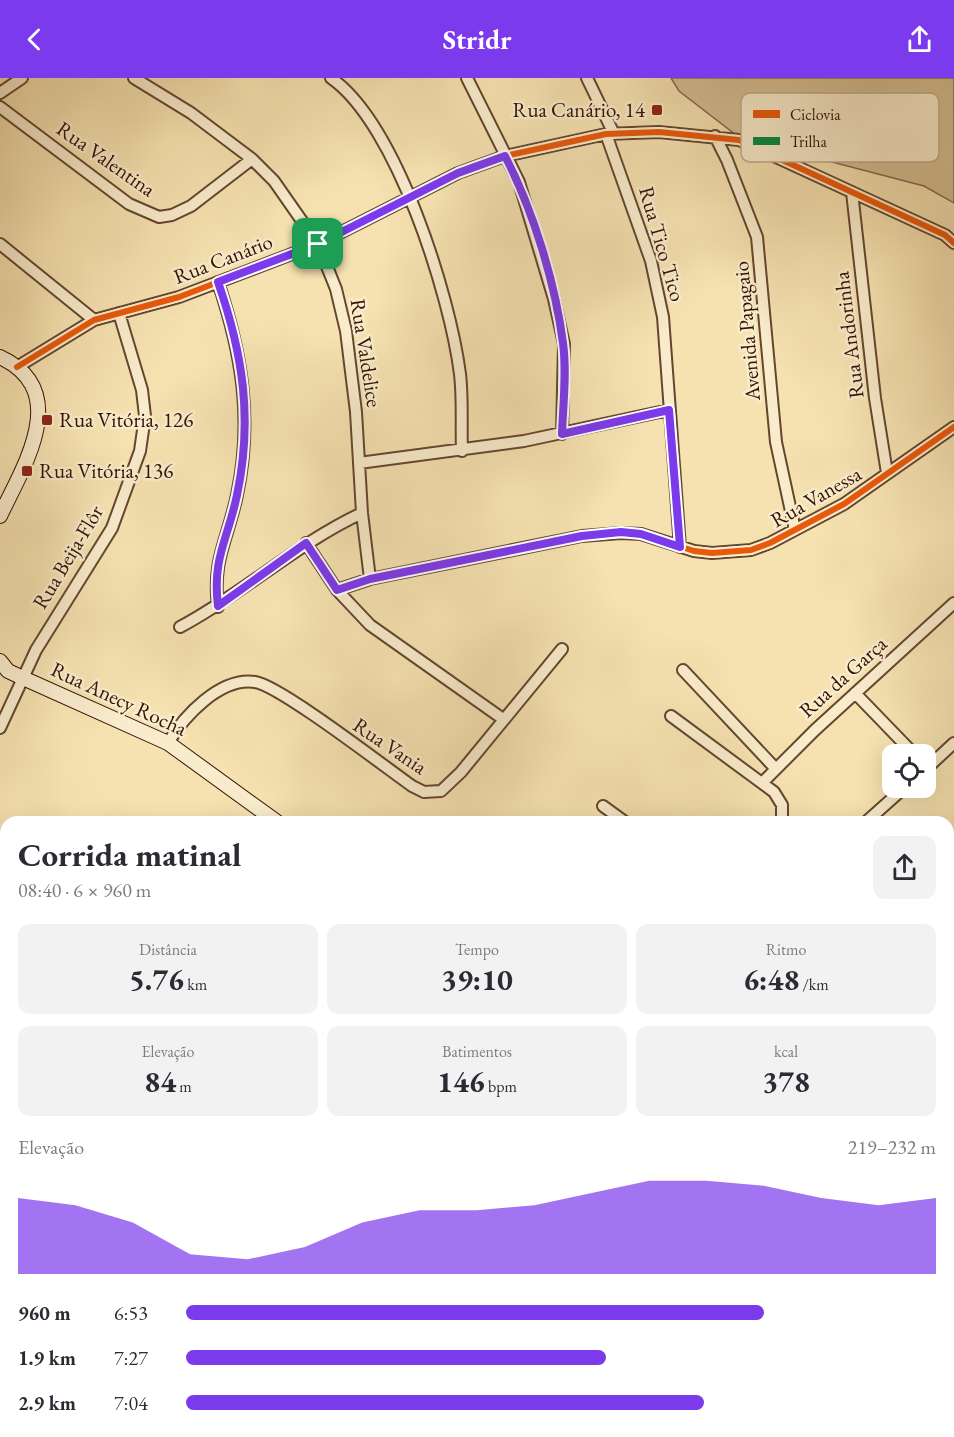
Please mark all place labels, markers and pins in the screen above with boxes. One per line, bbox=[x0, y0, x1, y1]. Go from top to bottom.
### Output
place label: Rua Canário, 14 bbox=[512, 96, 646, 123]
marker: Rua Canário, 14 bbox=[650, 103, 664, 117]
pin bbox=[292, 218, 343, 269]
place label: Rua Vitória, 126 bbox=[59, 406, 193, 433]
marker: Rua Vitória, 126 bbox=[40, 413, 54, 427]
place label: Rua Vitória, 136 bbox=[39, 457, 173, 484]
marker: Rua Vitória, 136 bbox=[20, 464, 34, 478]

